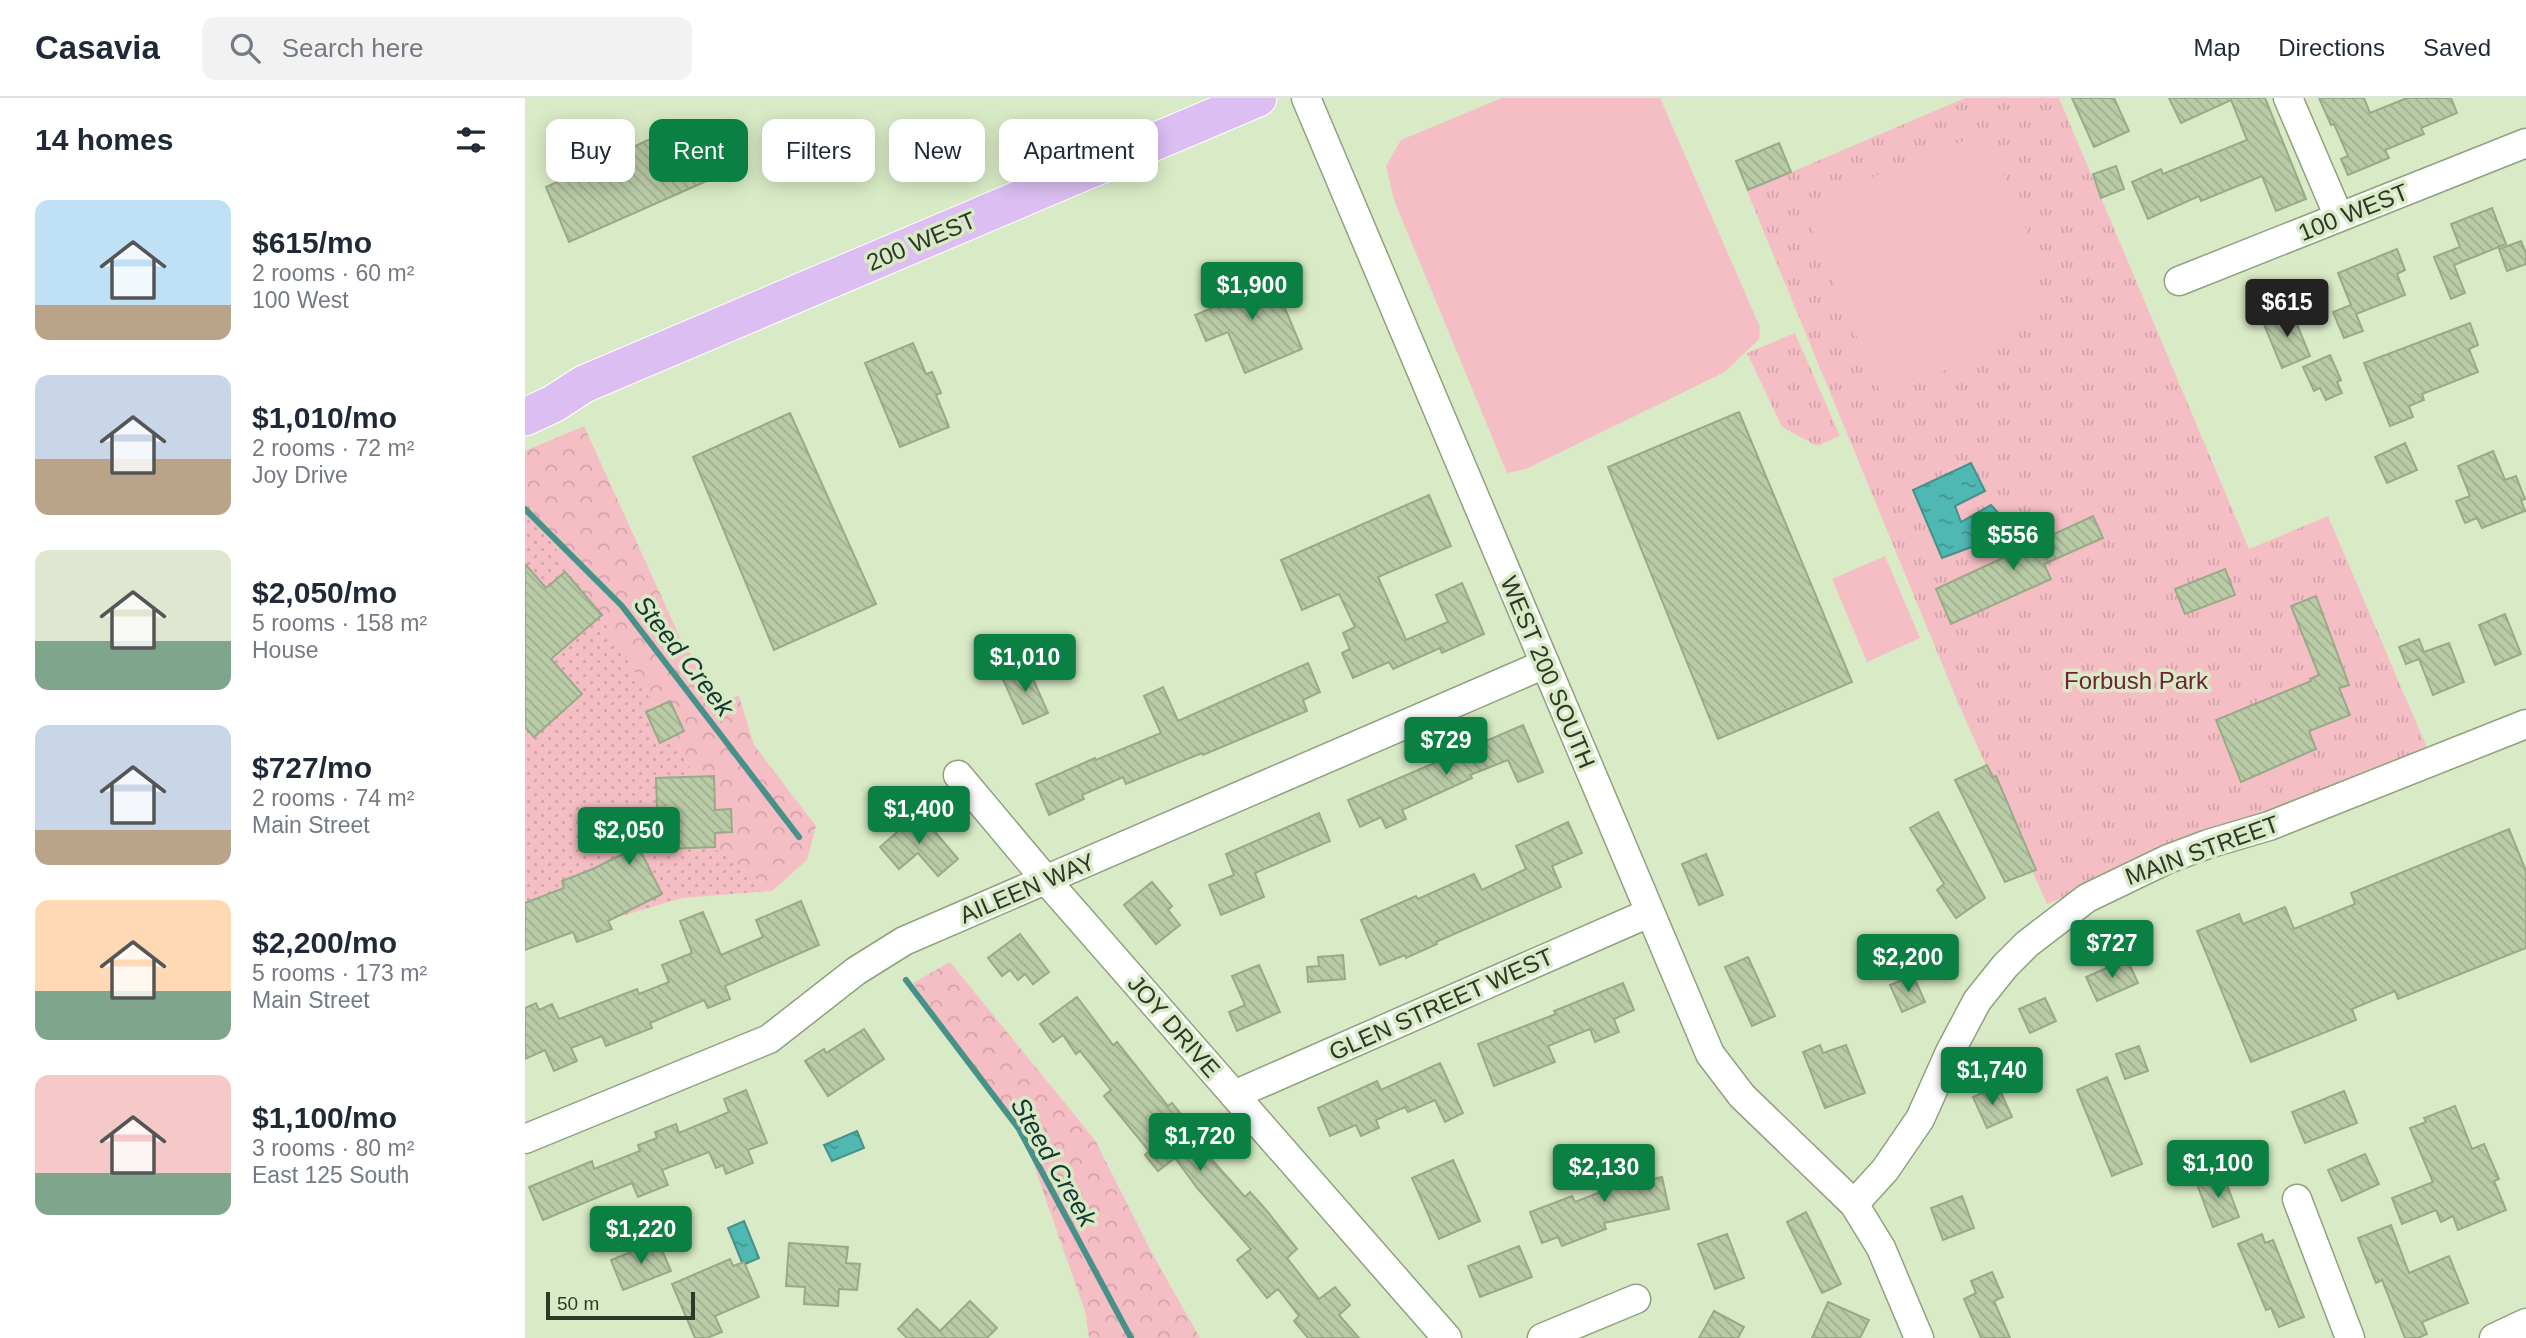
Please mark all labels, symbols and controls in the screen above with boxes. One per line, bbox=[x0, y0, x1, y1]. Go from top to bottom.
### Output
search box bbox=[202, 17, 692, 80]
text: Casavia bbox=[35, 29, 160, 66]
icon: search bbox=[226, 29, 264, 67]
text: Search here bbox=[282, 33, 423, 63]
text: Map bbox=[2194, 34, 2240, 61]
text: Directions bbox=[2278, 34, 2385, 61]
text: Saved bbox=[2423, 34, 2491, 61]
chip: Buy bbox=[546, 119, 635, 182]
chip: Rent bbox=[649, 119, 748, 182]
chip: Filters bbox=[762, 119, 875, 182]
chip: New bbox=[889, 119, 985, 182]
chip: Apartment bbox=[999, 119, 1158, 182]
icon: filters bbox=[452, 121, 490, 159]
text: 14 homes bbox=[35, 123, 173, 156]
street label: 100 WEST bbox=[2294, 178, 2412, 246]
street label: 200 WEST bbox=[862, 206, 980, 276]
text: $615/mo bbox=[252, 226, 372, 259]
icon: home bbox=[91, 228, 175, 312]
text: 2 rooms · 60 m² bbox=[252, 260, 414, 286]
pin: $1,900 bbox=[1195, 262, 1309, 322]
text: $1,900 bbox=[1217, 272, 1287, 298]
pin: $615 bbox=[2246, 280, 2328, 339]
text: 100 West bbox=[252, 287, 349, 313]
text: $615 bbox=[2261, 289, 2313, 315]
text: $1,010/mo bbox=[252, 401, 397, 434]
icon: home bbox=[91, 403, 175, 487]
text: 2 rooms · 72 m² bbox=[252, 435, 414, 461]
text: Joy Drive bbox=[252, 462, 348, 488]
pin: $556 bbox=[1972, 512, 2054, 572]
text: $556 bbox=[1987, 522, 2039, 548]
street label: WEST 200 SOUTH bbox=[1495, 572, 1601, 772]
text: $2,050/mo bbox=[252, 576, 397, 609]
icon: home bbox=[91, 578, 175, 662]
water label: Steed Creek bbox=[628, 590, 742, 724]
text: 5 rooms · 158 m² bbox=[252, 610, 427, 636]
pin: $1,010 bbox=[968, 634, 1082, 694]
text: House bbox=[252, 637, 318, 663]
text: $1,010 bbox=[990, 644, 1060, 670]
park label: Forbush Park bbox=[2064, 667, 2209, 694]
pin: $729 bbox=[1405, 718, 1487, 777]
text: $729 bbox=[1420, 727, 1472, 753]
text: $727/mo bbox=[252, 751, 372, 784]
icon: home bbox=[91, 753, 175, 837]
text: 2 rooms · 74 m² bbox=[252, 785, 414, 811]
pin: $1,400 bbox=[862, 786, 976, 846]
text: $1,400 bbox=[884, 796, 954, 822]
pin: $2,050 bbox=[572, 808, 686, 867]
street label: MAIN STREET bbox=[2122, 810, 2283, 890]
text: Main Street bbox=[252, 812, 370, 838]
text: $2,050 bbox=[594, 817, 664, 843]
street label: AILEEN WAY bbox=[955, 847, 1099, 929]
pin: $727 bbox=[2071, 920, 2153, 980]
text: $2,200/mo bbox=[252, 926, 397, 959]
icon: home bbox=[91, 928, 175, 1012]
text: $727 bbox=[2086, 930, 2138, 956]
pin: $2,200 bbox=[1851, 934, 1965, 994]
street label: GLEN STREET WEST bbox=[1325, 942, 1557, 1066]
text: $2,200 bbox=[1873, 944, 1943, 970]
text: 5 rooms · 173 m² bbox=[252, 960, 427, 986]
street label: JOY DRIVE bbox=[1122, 969, 1226, 1083]
text: Main Street bbox=[252, 987, 370, 1013]
pin: $1,740 bbox=[1935, 1048, 2049, 1107]
text: $1,740 bbox=[1957, 1057, 2027, 1083]
water label: Steed Creek bbox=[1005, 1092, 1104, 1234]
text: $1,100/mo bbox=[252, 1101, 397, 1134]
icon: home bbox=[91, 1103, 175, 1187]
pin: $1,720 bbox=[1143, 1114, 1257, 1173]
text: $1,720 bbox=[1165, 1123, 1235, 1149]
text: 3 rooms · 80 m² bbox=[252, 1135, 414, 1161]
pin: $1,100 bbox=[2161, 1140, 2275, 1200]
pin: $2,130 bbox=[1547, 1144, 1661, 1204]
text: $1,100 bbox=[2183, 1150, 2253, 1176]
text: $2,130 bbox=[1569, 1154, 1639, 1180]
text: East 125 South bbox=[252, 1162, 409, 1188]
pin: $1,220 bbox=[584, 1206, 698, 1266]
text: $1,220 bbox=[606, 1216, 676, 1242]
scale bar bbox=[546, 1289, 695, 1321]
text: 50 m bbox=[557, 1293, 599, 1314]

